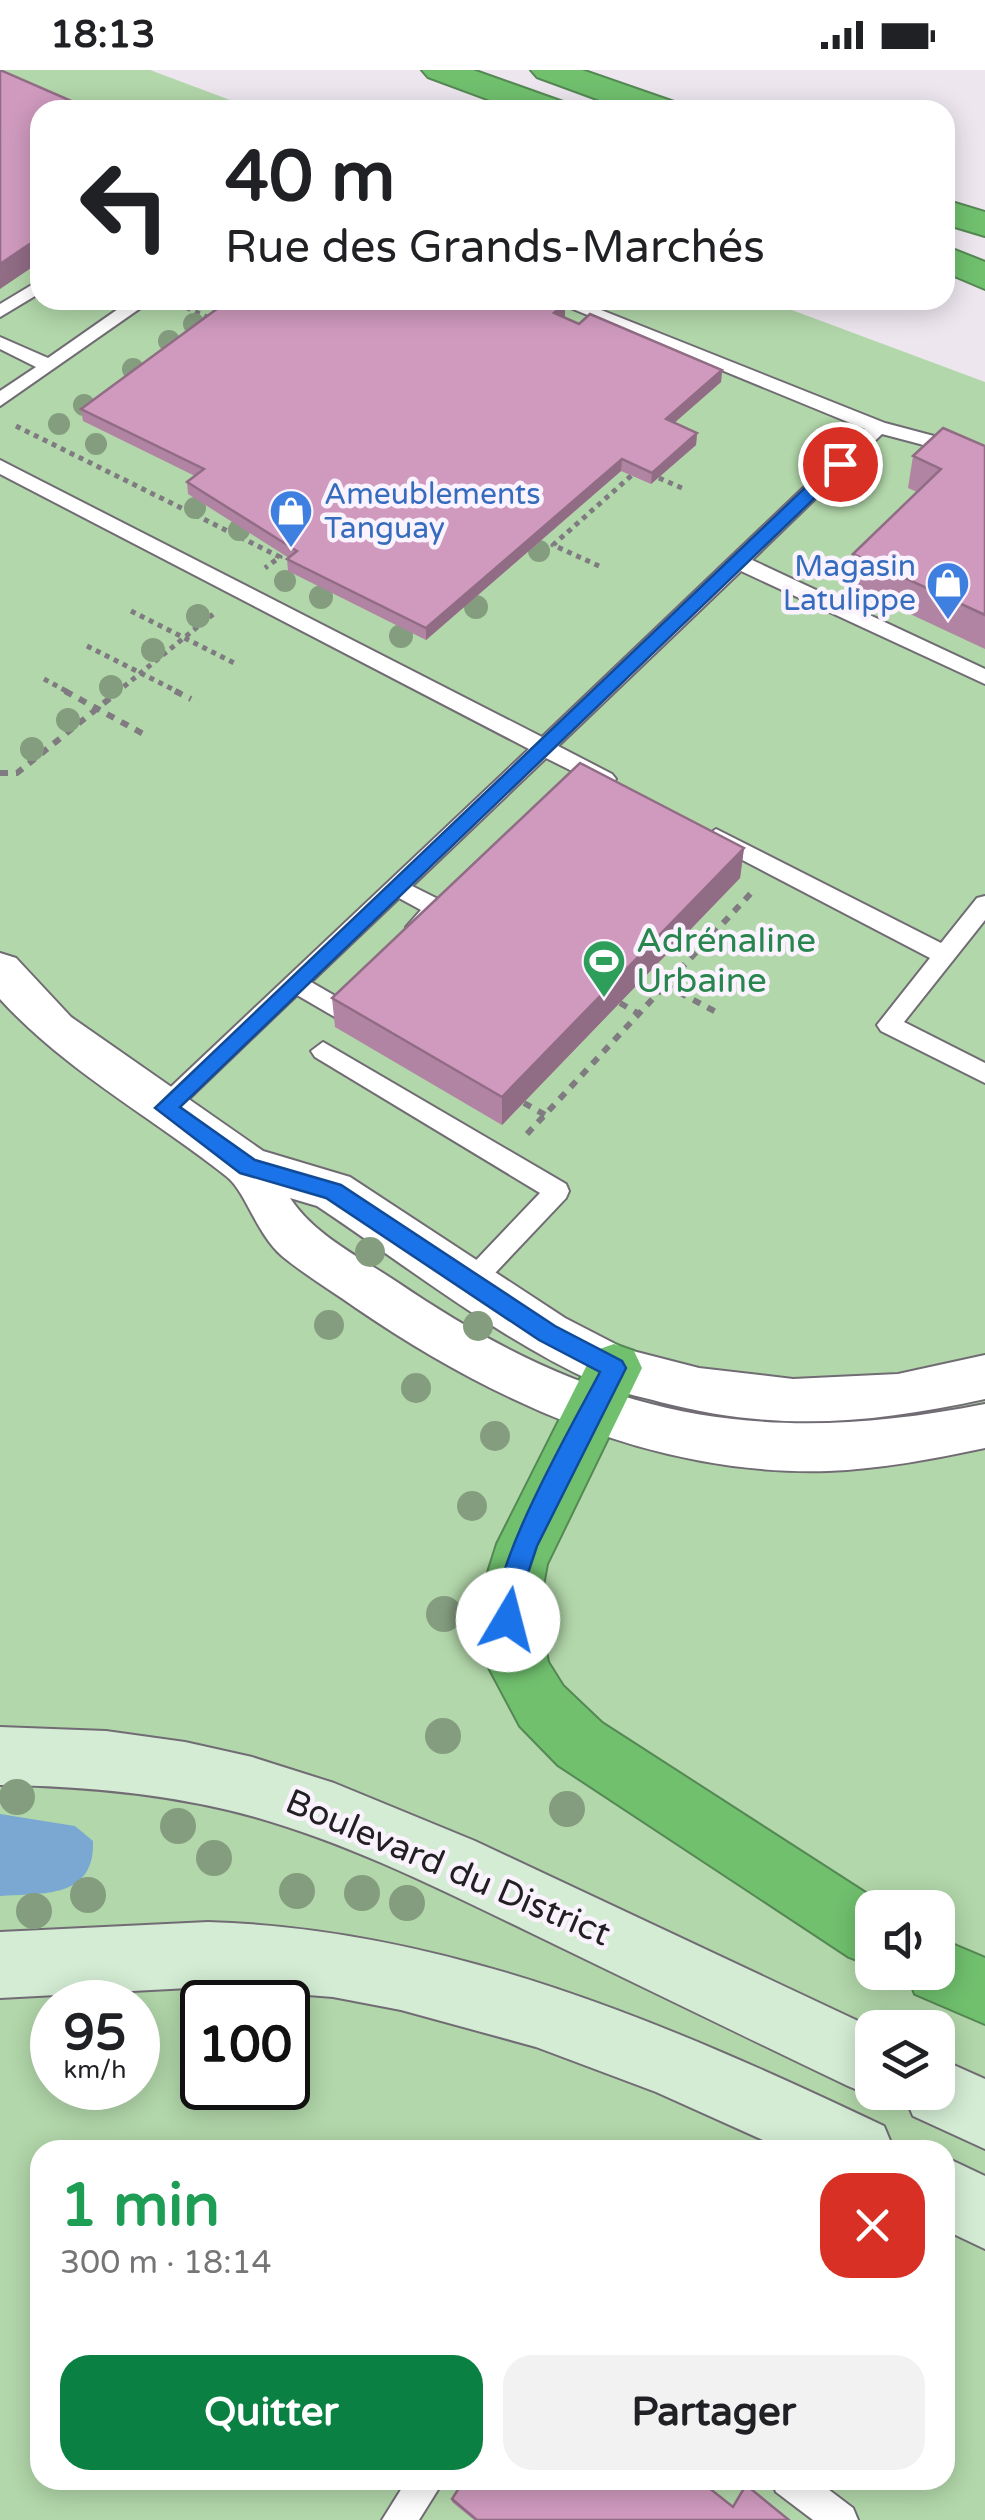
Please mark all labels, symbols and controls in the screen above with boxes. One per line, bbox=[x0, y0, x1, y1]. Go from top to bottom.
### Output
text: 18:13 bbox=[50, 12, 155, 58]
text: 40 m bbox=[225, 136, 395, 220]
icon: left bbox=[60, 140, 190, 270]
text: Rue des Grands-Marchés bbox=[225, 221, 765, 275]
pin bbox=[798, 422, 883, 507]
icon: arrive bbox=[813, 437, 868, 492]
place label: Ameublements Tanguay bbox=[324, 476, 541, 547]
shop icon: Ameublements Tanguay bbox=[268, 488, 314, 549]
place label: Magasin Latulippe bbox=[783, 548, 916, 619]
shop icon: Magasin Latulippe bbox=[925, 560, 971, 621]
place label: Adrénaline Urbaine bbox=[636, 920, 816, 1002]
sports icon: Adrénaline Urbaine bbox=[581, 938, 627, 999]
position arrow bbox=[456, 1568, 560, 1672]
street label: Boulevard du District bbox=[279, 1781, 617, 1955]
map controls bbox=[855, 1890, 955, 2110]
button: sound bbox=[855, 1890, 955, 1990]
speed limit sign: 100 bbox=[180, 1980, 310, 2110]
text: 95 bbox=[64, 2003, 126, 2063]
button: layers bbox=[855, 2010, 955, 2110]
text: km/h bbox=[64, 2055, 126, 2085]
text: 1 min bbox=[60, 2170, 220, 2242]
button: close bbox=[820, 2173, 925, 2278]
text: 300 m · 18:14 bbox=[60, 2244, 272, 2282]
button: Quitter bbox=[60, 2355, 483, 2470]
button: Partager bbox=[503, 2355, 925, 2470]

